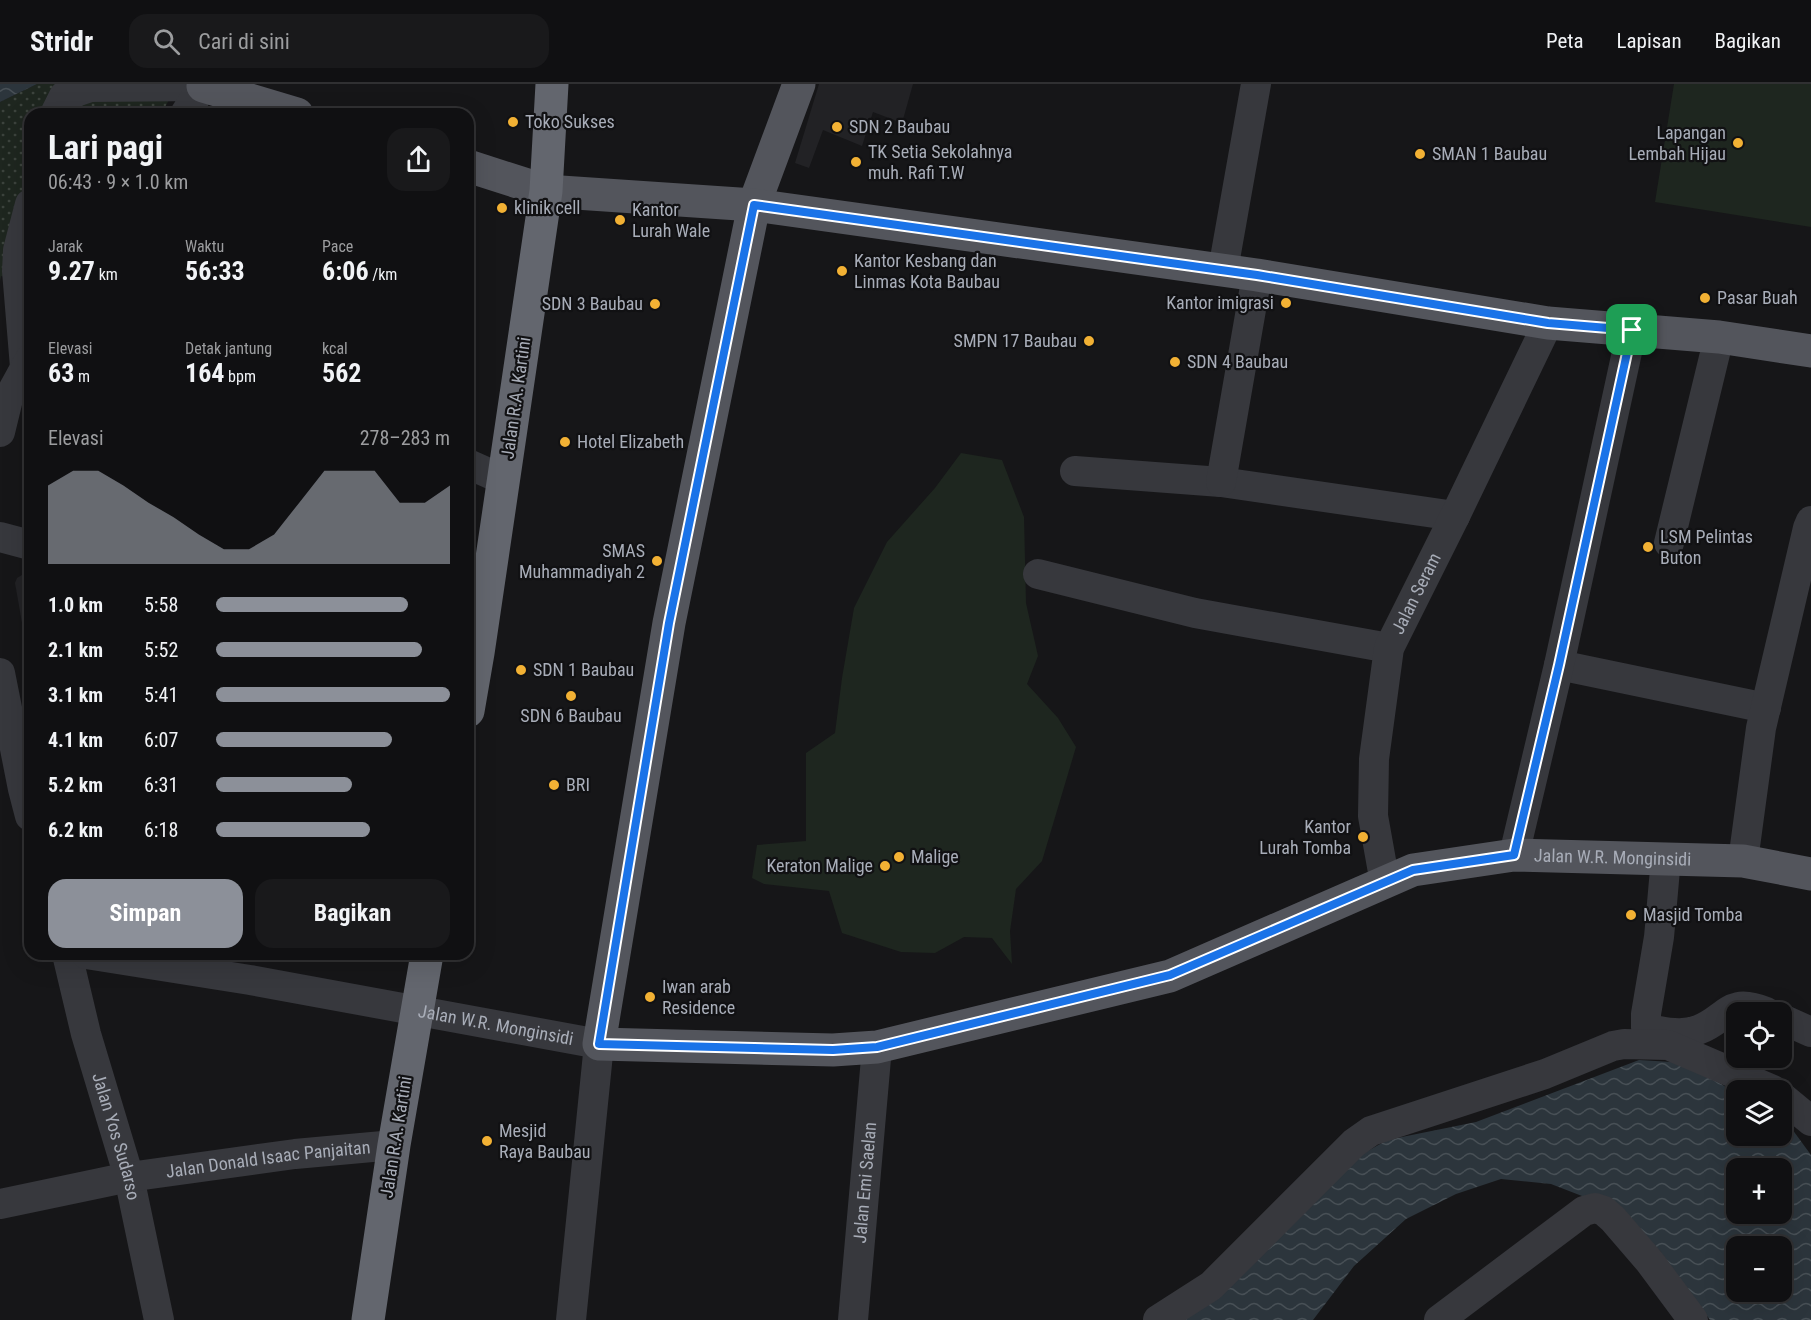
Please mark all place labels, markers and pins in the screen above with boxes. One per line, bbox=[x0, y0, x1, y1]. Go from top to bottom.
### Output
place label: Toko Sukses bbox=[525, 111, 615, 132]
marker: Toko Sukses bbox=[506, 115, 520, 129]
place label: SDN 2 Baubau bbox=[849, 116, 950, 137]
marker: SDN 2 Baubau bbox=[830, 120, 844, 134]
place label: Lapangan Lembah Hijau bbox=[1628, 122, 1726, 164]
marker: Lapangan Lembah Hijau bbox=[1731, 136, 1745, 150]
place label: TK Setia Sekolahnya muh. Rafi T.W bbox=[868, 141, 1012, 183]
place label: SMAN 1 Baubau bbox=[1432, 143, 1547, 164]
marker: SMAN 1 Baubau bbox=[1413, 147, 1427, 161]
marker: TK Setia Sekolahnya muh. Rafi T.W bbox=[849, 155, 863, 169]
place label: klinik cell bbox=[514, 197, 580, 218]
place label: Kantor Lurah Wale bbox=[632, 199, 710, 241]
marker: klinik cell bbox=[495, 201, 509, 215]
marker: Kantor Lurah Wale bbox=[613, 213, 627, 227]
place label: Kantor Kesbang dan Linmas Kota Baubau bbox=[854, 250, 1000, 292]
marker: Kantor Kesbang dan Linmas Kota Baubau bbox=[835, 264, 849, 278]
place label: Pasar Buah bbox=[1717, 287, 1798, 308]
marker: Pasar Buah bbox=[1698, 291, 1712, 305]
place label: Kantor imigrasi bbox=[1166, 292, 1274, 313]
place label: SDN 3 Baubau bbox=[542, 293, 643, 314]
marker: Kantor imigrasi bbox=[1279, 296, 1293, 310]
marker: SDN 3 Baubau bbox=[648, 297, 662, 311]
pin bbox=[1606, 304, 1657, 355]
place label: SMPN 17 Baubau bbox=[954, 330, 1077, 351]
marker: SMPN 17 Baubau bbox=[1082, 334, 1096, 348]
place label: SDN 4 Baubau bbox=[1187, 351, 1288, 372]
marker: SDN 4 Baubau bbox=[1168, 355, 1182, 369]
place label: Hotel Elizabeth bbox=[577, 431, 684, 452]
marker: Hotel Elizabeth bbox=[558, 435, 572, 449]
place label: LSM Pelintas Buton bbox=[1660, 526, 1753, 568]
place label: SMAS Muhammadiyah 2 bbox=[519, 540, 645, 582]
marker: LSM Pelintas Buton bbox=[1641, 540, 1655, 554]
marker: SMAS Muhammadiyah 2 bbox=[650, 554, 664, 568]
place label: SDN 1 Baubau bbox=[533, 659, 634, 680]
marker: SDN 1 Baubau bbox=[514, 663, 528, 677]
marker: SDN 6 Baubau bbox=[564, 689, 578, 703]
place label: SDN 6 Baubau bbox=[520, 705, 622, 726]
place label: BRI bbox=[566, 774, 590, 795]
marker: BRI bbox=[547, 778, 561, 792]
place label: Kantor Lurah Tomba bbox=[1259, 816, 1352, 858]
marker: Kantor Lurah Tomba bbox=[1356, 830, 1370, 844]
place label: Malige bbox=[911, 846, 959, 867]
marker: Malige bbox=[892, 850, 906, 864]
place label: Keraton Malige bbox=[766, 855, 873, 876]
marker: Keraton Malige bbox=[878, 859, 892, 873]
place label: Masjid Tomba bbox=[1643, 904, 1743, 925]
marker: Masjid Tomba bbox=[1624, 908, 1638, 922]
place label: Iwan arab Residence bbox=[662, 976, 735, 1018]
marker: Iwan arab Residence bbox=[643, 990, 657, 1004]
place label: Mesjid Raya Baubau bbox=[499, 1120, 591, 1162]
marker: Mesjid Raya Baubau bbox=[480, 1134, 494, 1148]

